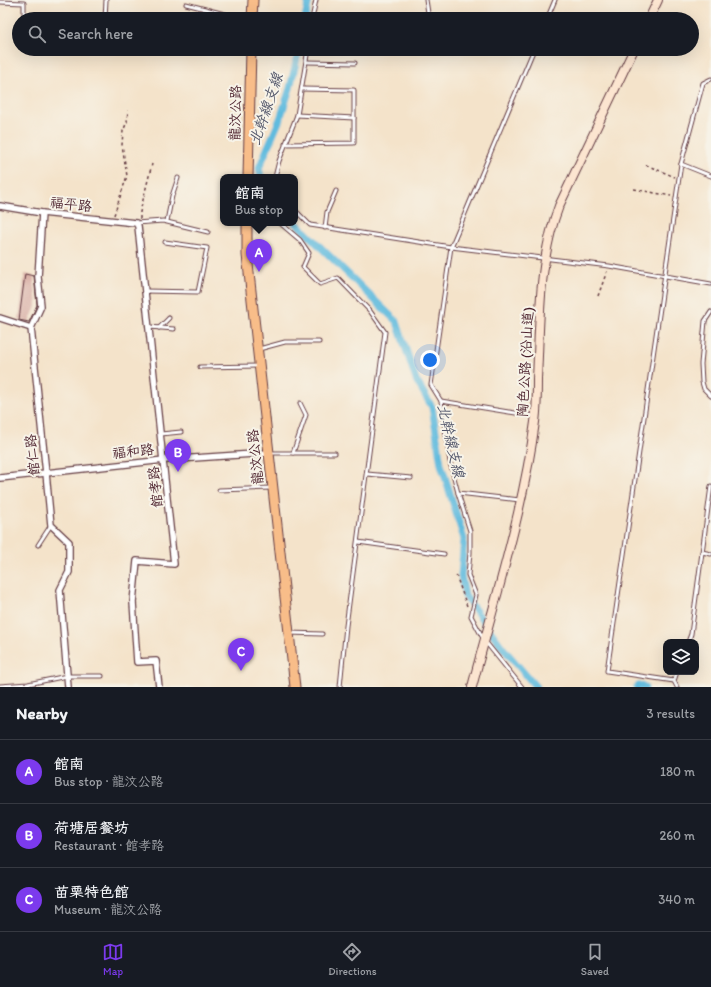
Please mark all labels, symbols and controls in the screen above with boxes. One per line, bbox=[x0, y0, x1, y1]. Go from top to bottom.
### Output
search box bbox=[12, 12, 699, 56]
icon: search bbox=[26, 23, 48, 45]
text: Search here bbox=[58, 25, 133, 43]
water label: 北幹線支線 bbox=[245, 70, 287, 147]
street label: 龍汶公路 bbox=[227, 85, 244, 141]
popup bbox=[220, 174, 298, 226]
text: 館南 bbox=[235, 184, 265, 202]
street label: 福平路 bbox=[49, 194, 93, 215]
text: Bus stop bbox=[235, 202, 283, 217]
pin: A bbox=[246, 239, 272, 272]
street label: 陶色公路 (沿山道) bbox=[514, 307, 537, 418]
your location bbox=[420, 350, 440, 370]
water label: 北幹線支線 bbox=[434, 402, 468, 481]
street label: 龍汶公路 bbox=[244, 428, 267, 486]
street label: 館仁路 bbox=[22, 433, 43, 477]
pin: B bbox=[165, 439, 191, 472]
street label: 福和路 bbox=[111, 441, 155, 462]
street label: 館孝路 bbox=[145, 465, 166, 509]
pin: C bbox=[228, 638, 254, 671]
map controls bbox=[663, 639, 699, 675]
button: layers bbox=[663, 639, 699, 675]
text: Nearby bbox=[16, 703, 68, 723]
text: 3 results bbox=[646, 706, 695, 721]
text: 館南 bbox=[54, 755, 84, 773]
text: A bbox=[25, 764, 33, 779]
text: 180 m bbox=[660, 764, 695, 779]
text: Bus stop · 龍汶公路 bbox=[54, 774, 163, 789]
text: 荷塘居餐坊 bbox=[54, 819, 129, 837]
text: B bbox=[25, 828, 33, 843]
text: 260 m bbox=[659, 828, 695, 843]
text: Restaurant · 館孝路 bbox=[54, 838, 164, 853]
text: 苗栗特色館 bbox=[54, 883, 129, 901]
text: C bbox=[25, 892, 33, 907]
text: 340 m bbox=[658, 892, 695, 907]
text: Museum · 龍汶公路 bbox=[54, 902, 162, 917]
tab: Map bbox=[102, 941, 124, 978]
tab: Directions bbox=[328, 941, 377, 978]
tab: Saved bbox=[581, 941, 609, 978]

